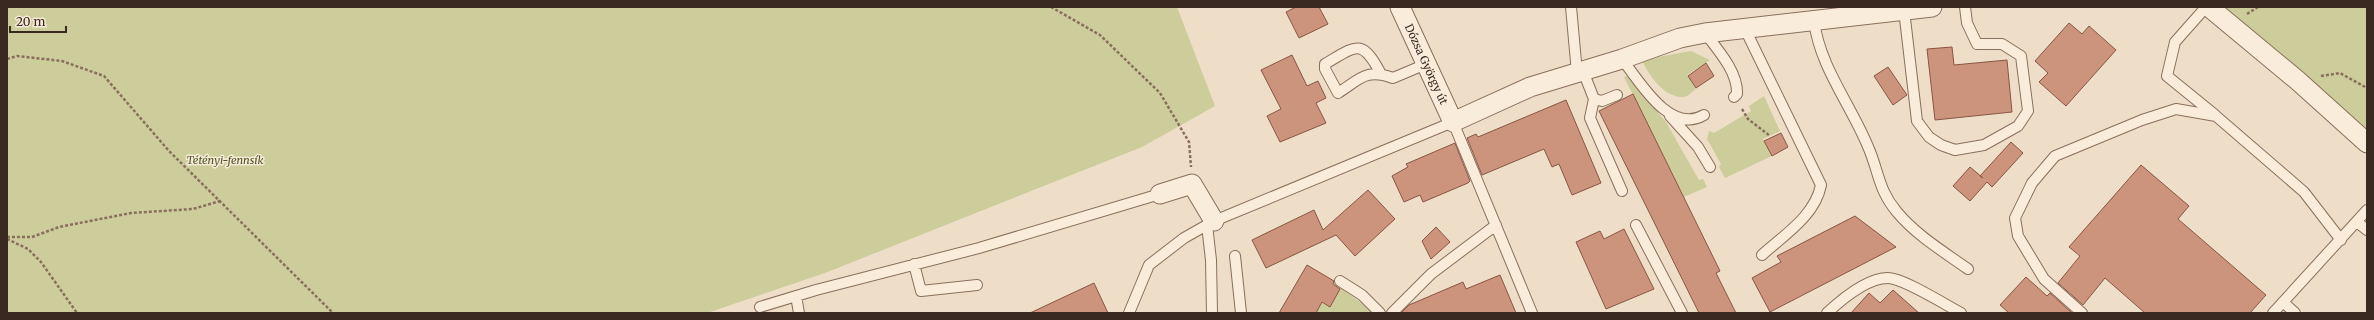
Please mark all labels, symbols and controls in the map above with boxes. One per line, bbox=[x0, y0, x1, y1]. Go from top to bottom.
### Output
scale bar bbox=[10, 8, 66, 34]
text: 20 m bbox=[16, 14, 45, 29]
street label: Dózsa György út bbox=[1402, 22, 1451, 107]
park label: Tétényi-fennsík bbox=[186, 153, 264, 167]

